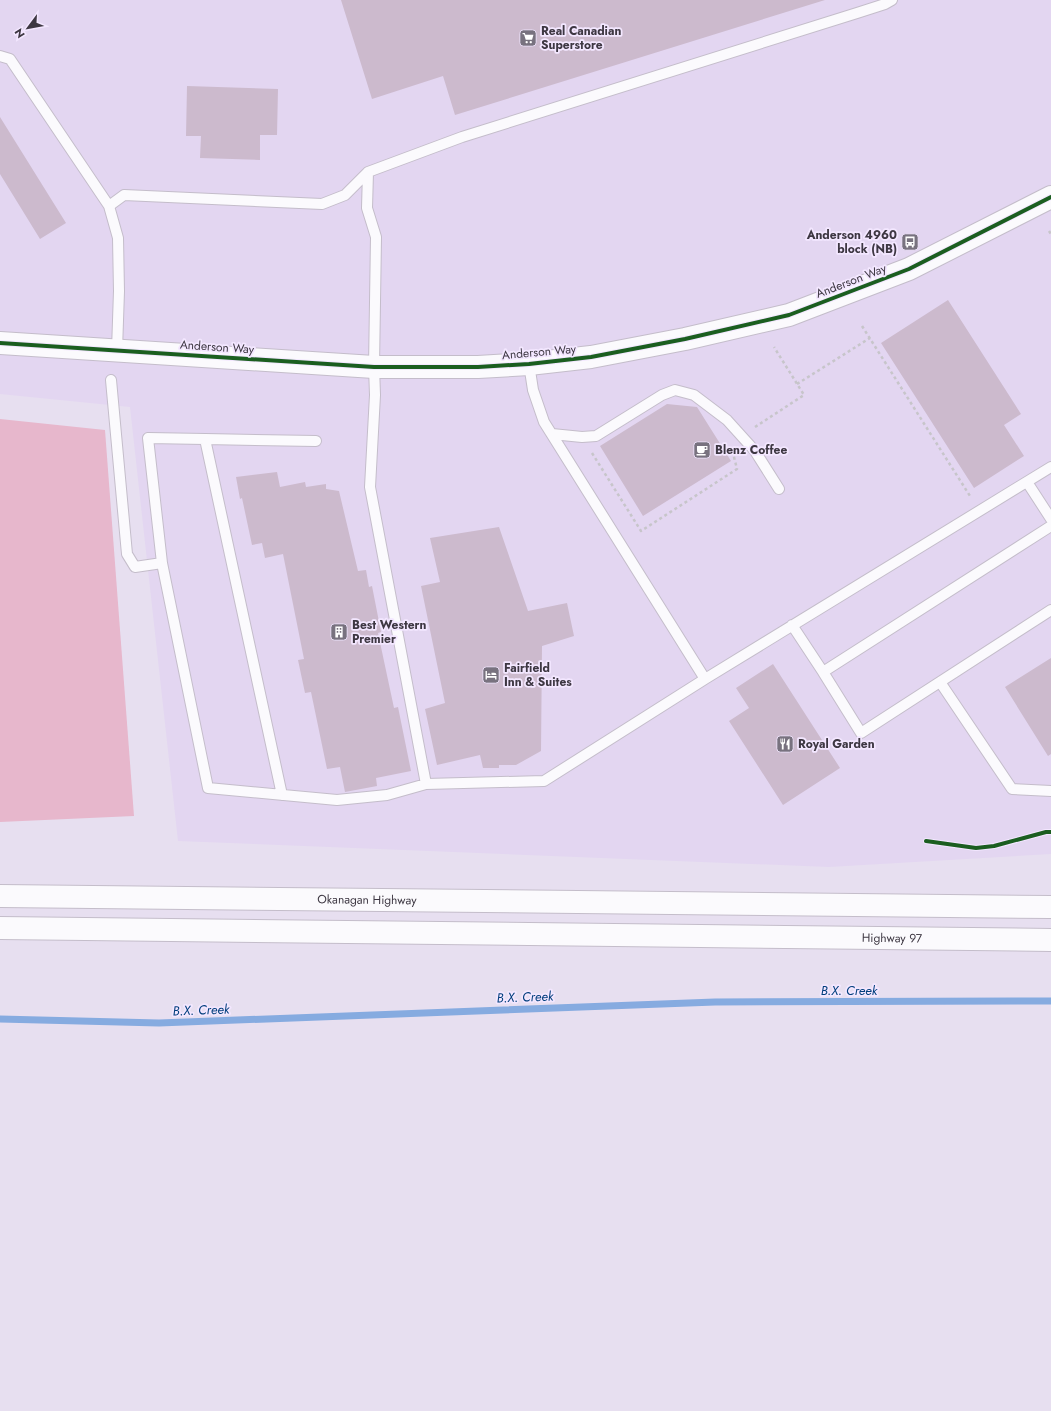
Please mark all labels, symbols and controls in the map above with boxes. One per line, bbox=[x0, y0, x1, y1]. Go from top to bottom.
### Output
north arrow bbox=[8, 8, 48, 48]
place label: Real Canadian Superstore bbox=[541, 22, 621, 54]
text: N bbox=[10, 25, 29, 41]
supermarket icon: Real Canadian Superstore bbox=[518, 28, 538, 48]
place label: Anderson 4960 block (NB) bbox=[806, 226, 897, 258]
bus stop icon: Anderson 4960 block (NB) bbox=[900, 232, 920, 252]
street label: Anderson Way bbox=[813, 259, 890, 303]
street label: Anderson Way bbox=[179, 335, 255, 359]
street label: Anderson Way bbox=[501, 340, 578, 364]
cafe icon: Blenz Coffee bbox=[692, 440, 712, 460]
place label: Blenz Coffee bbox=[715, 441, 787, 459]
place label: Best Western Premier bbox=[352, 616, 427, 648]
building icon: Best Western Premier bbox=[329, 622, 349, 642]
place label: Fairfield Inn & Suites bbox=[504, 659, 572, 691]
hotel icon: Fairfield Inn & Suites bbox=[481, 665, 501, 685]
restaurant icon: Royal Garden bbox=[775, 734, 795, 754]
place label: Royal Garden bbox=[798, 735, 875, 753]
street label: Okanagan Highway bbox=[317, 890, 417, 909]
street label: Highway 97 bbox=[862, 929, 923, 948]
water label: B.X. Creek bbox=[821, 981, 878, 1000]
water label: B.X. Creek bbox=[496, 987, 554, 1007]
water label: B.X. Creek bbox=[172, 1000, 230, 1020]

